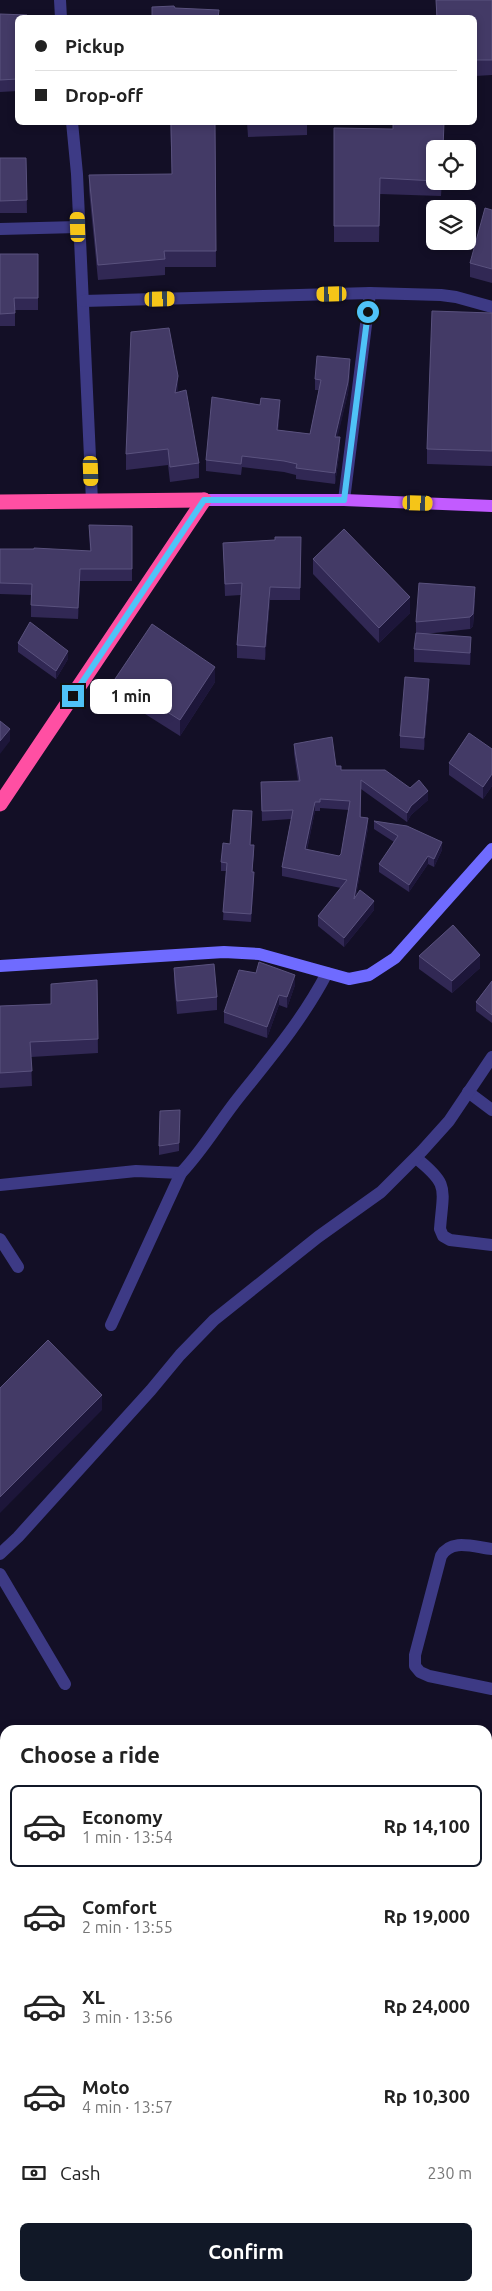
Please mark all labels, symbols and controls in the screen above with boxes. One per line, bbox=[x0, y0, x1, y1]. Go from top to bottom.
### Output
text: Pickup bbox=[65, 35, 125, 57]
text: Drop-off bbox=[65, 84, 143, 106]
map controls bbox=[426, 140, 476, 250]
button: locate bbox=[426, 140, 476, 190]
button: layers bbox=[426, 200, 476, 250]
car bbox=[69, 212, 86, 242]
car bbox=[316, 286, 347, 302]
car bbox=[144, 291, 175, 307]
route start bbox=[357, 301, 379, 323]
car bbox=[82, 456, 99, 486]
car bbox=[402, 495, 433, 511]
callout: 1 min bbox=[90, 678, 173, 714]
route end bbox=[62, 685, 84, 707]
text: 1 min bbox=[111, 687, 151, 705]
text: Choose a ride bbox=[20, 1742, 160, 1767]
icon: car bbox=[22, 1804, 67, 1849]
text: Economy bbox=[82, 1806, 163, 1828]
text: Rp 14,100 bbox=[383, 1815, 470, 1837]
text: 1 min · 13:54 bbox=[82, 1828, 173, 1846]
icon: car bbox=[22, 1894, 67, 1939]
text: Comfort bbox=[82, 1896, 157, 1918]
text: Rp 19,000 bbox=[383, 1905, 470, 1927]
text: 2 min · 13:55 bbox=[82, 1918, 173, 1936]
icon: car bbox=[22, 1984, 67, 2029]
text: XL bbox=[82, 1986, 105, 2008]
text: Rp 24,000 bbox=[383, 1995, 470, 2017]
text: 3 min · 13:56 bbox=[82, 2008, 173, 2026]
icon: car bbox=[22, 2074, 67, 2119]
text: Moto bbox=[82, 2076, 130, 2098]
text: Rp 10,300 bbox=[383, 2085, 470, 2107]
text: 4 min · 13:57 bbox=[82, 2098, 173, 2116]
icon: cash bbox=[20, 2159, 48, 2187]
text: Cash bbox=[60, 2162, 101, 2184]
text: 230 m bbox=[427, 2164, 472, 2182]
button: Confirm bbox=[20, 2223, 472, 2281]

